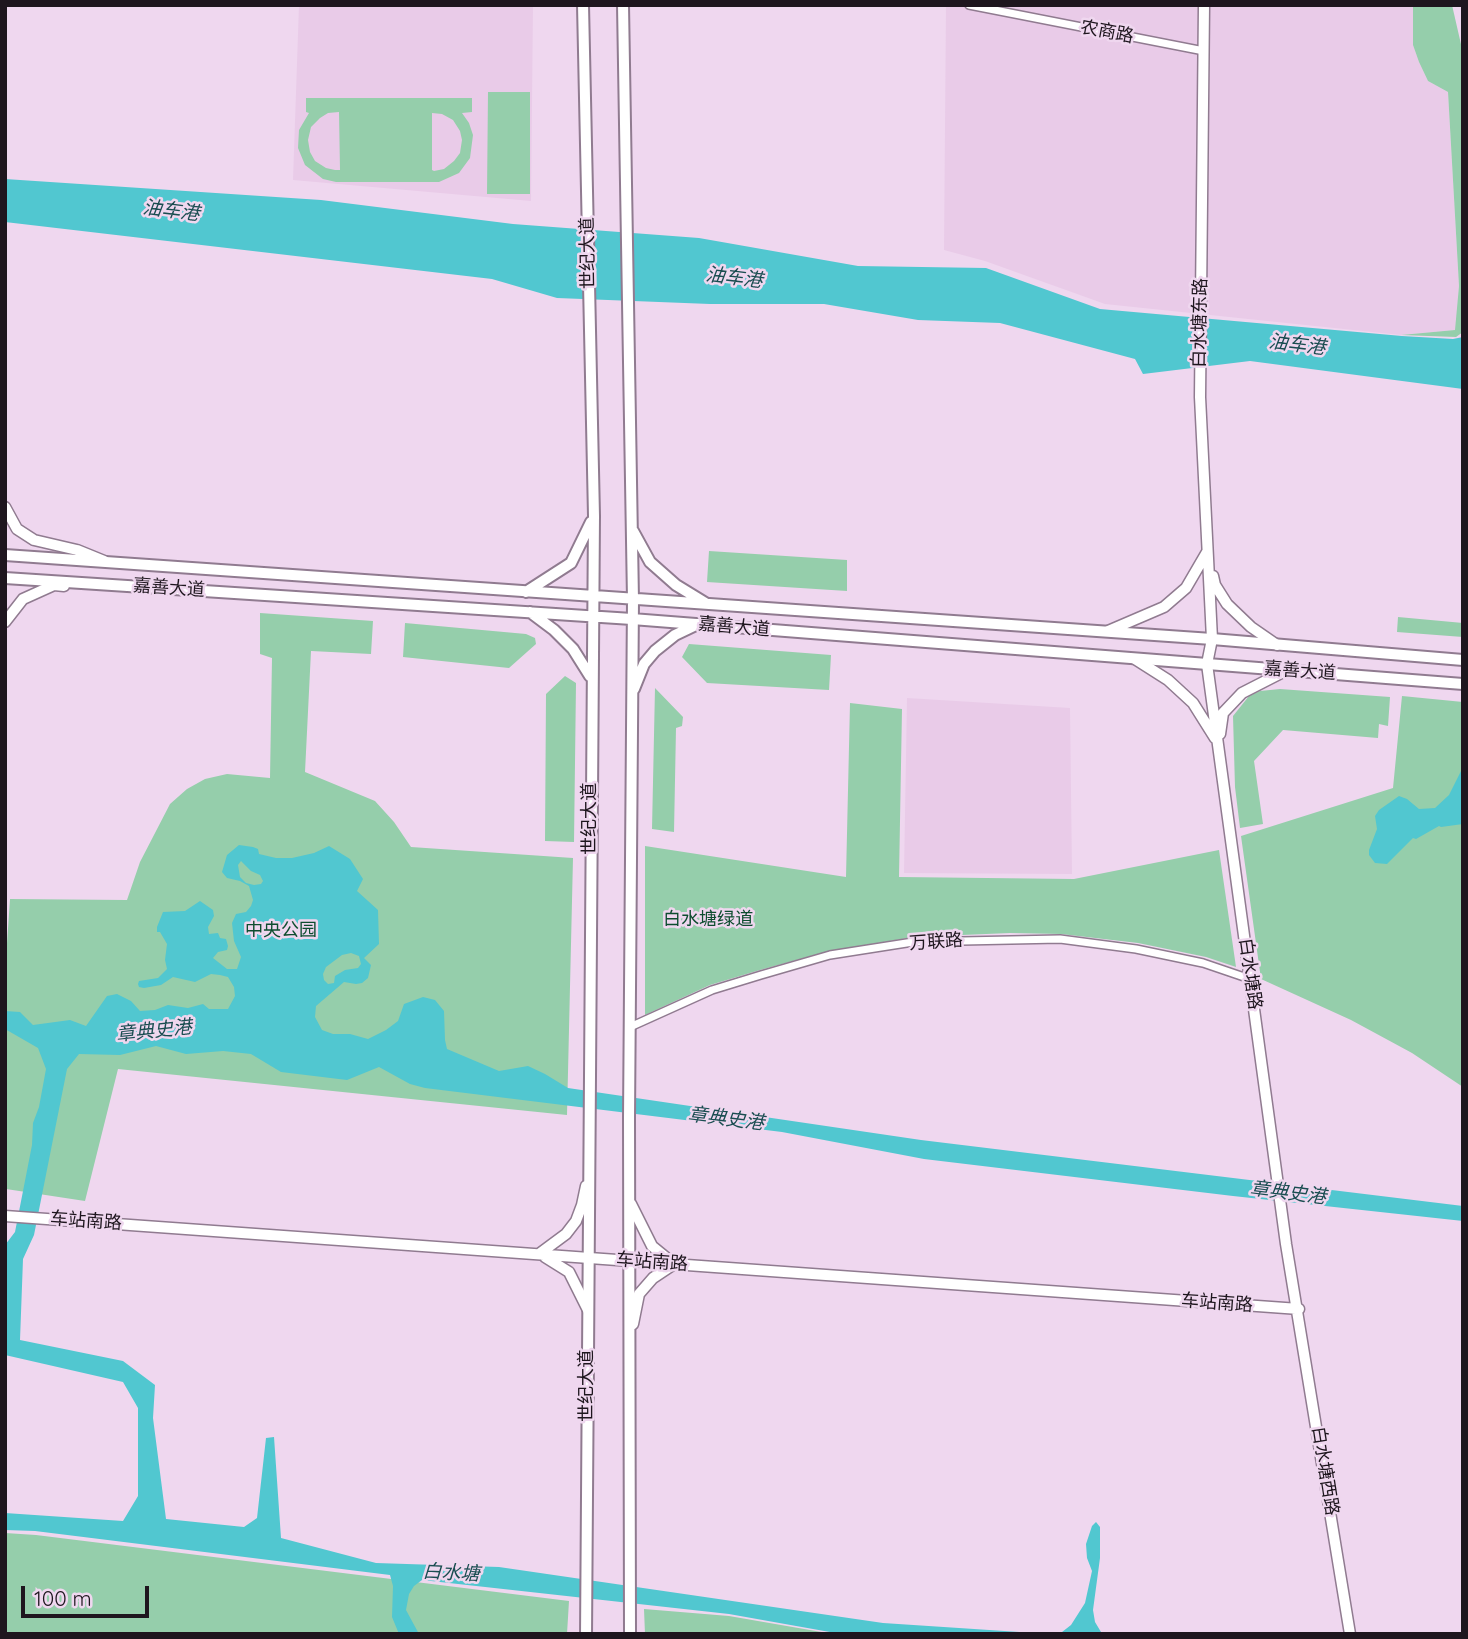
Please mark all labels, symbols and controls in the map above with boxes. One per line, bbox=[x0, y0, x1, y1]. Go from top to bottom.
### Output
street label: 农商路 bbox=[1078, 16, 1136, 48]
water label: 油车港 bbox=[141, 196, 201, 226]
street label: 世纪大道 bbox=[577, 217, 599, 289]
water label: 油车港 bbox=[704, 263, 764, 293]
street label: 白水塘东路 bbox=[1188, 278, 1212, 368]
water label: 油车港 bbox=[1267, 330, 1327, 360]
street label: 嘉善大道 bbox=[132, 575, 206, 601]
street label: 嘉善大道 bbox=[697, 613, 771, 641]
street label: 嘉善大道 bbox=[1263, 658, 1337, 684]
street label: 世纪大道 bbox=[579, 783, 601, 855]
park label: 白水塘绿道 bbox=[663, 909, 753, 931]
park label: 中央公园 bbox=[245, 920, 317, 942]
street label: 万联路 bbox=[908, 929, 964, 955]
street label: 白水塘路 bbox=[1234, 937, 1266, 1011]
water label: 章典史港 bbox=[115, 1016, 193, 1046]
water label: 章典史港 bbox=[687, 1103, 765, 1135]
water label: 章典史港 bbox=[1249, 1177, 1327, 1209]
street label: 车站南路 bbox=[49, 1208, 123, 1234]
street label: 车站南路 bbox=[615, 1249, 689, 1275]
street label: 车站南路 bbox=[1180, 1290, 1254, 1316]
street label: 世纪大道 bbox=[576, 1350, 598, 1422]
street label: 白水塘西路 bbox=[1307, 1425, 1343, 1517]
water label: 白水塘 bbox=[422, 1560, 480, 1586]
scale bar bbox=[24, 1572, 152, 1616]
text: 100 m bbox=[34, 1585, 92, 1611]

